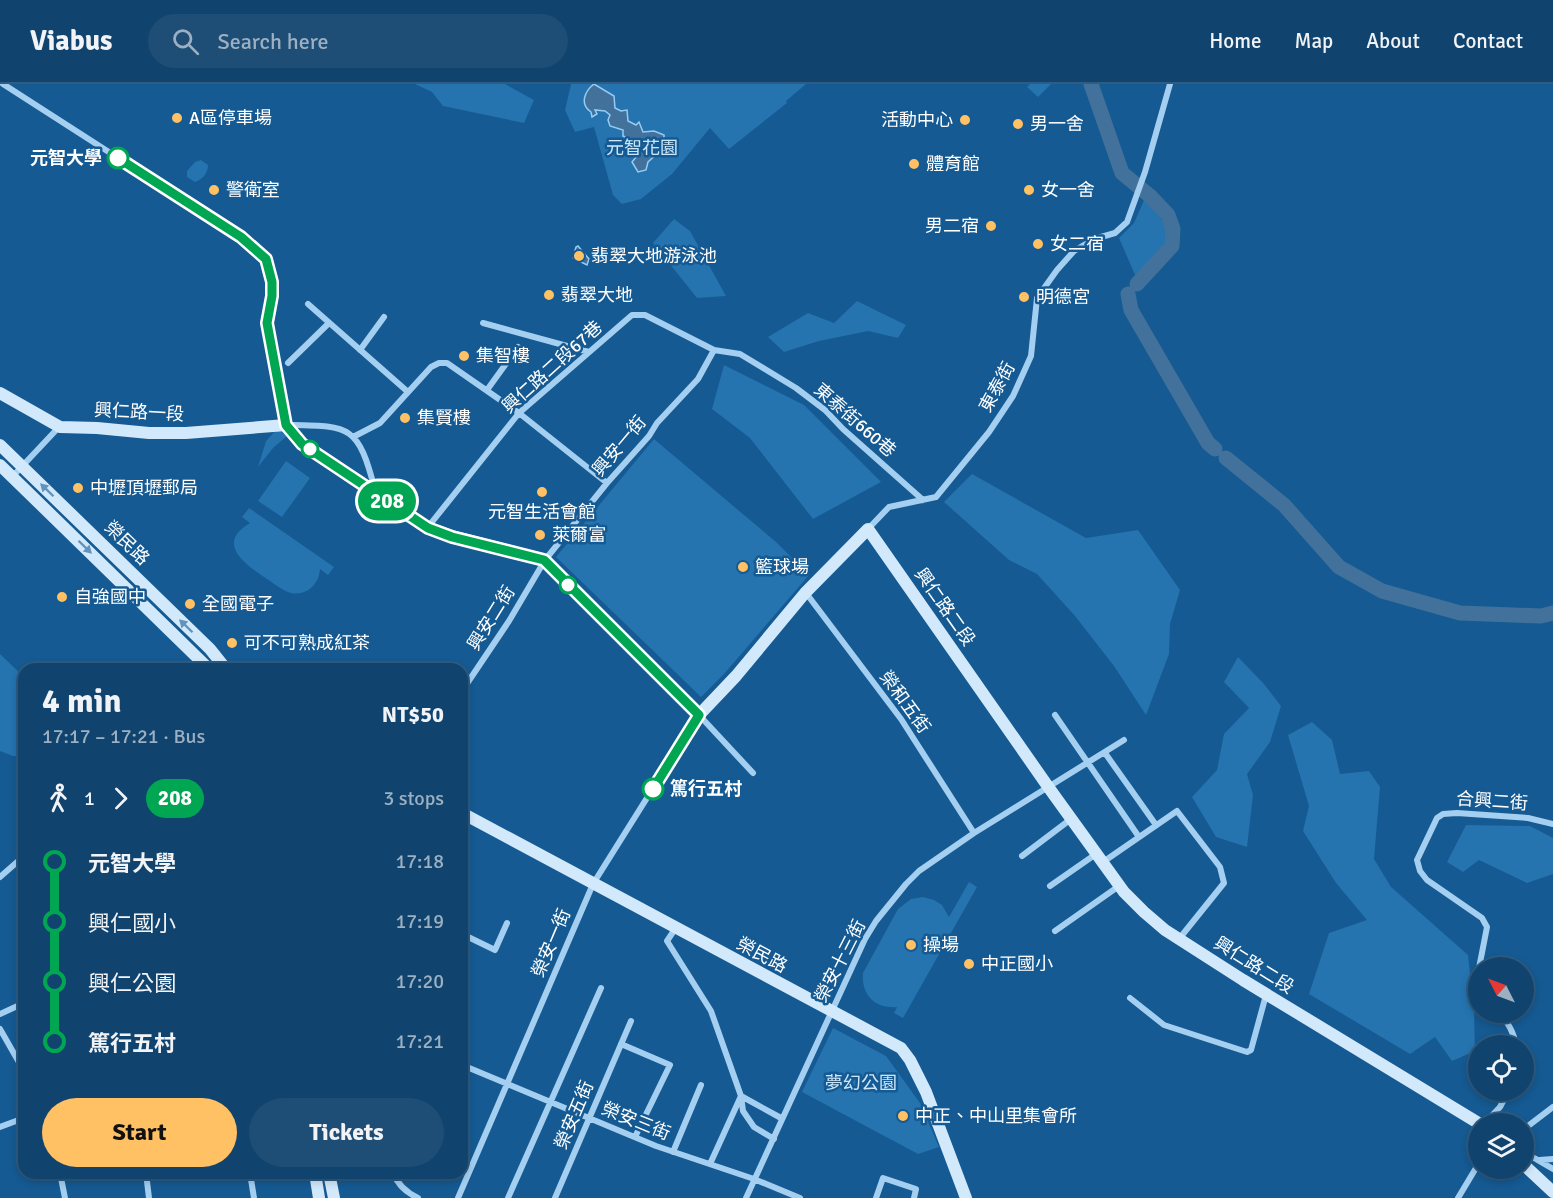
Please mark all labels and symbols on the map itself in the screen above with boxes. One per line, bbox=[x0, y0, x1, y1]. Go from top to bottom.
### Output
place label: A區停車場 bbox=[189, 107, 272, 129]
place label: 活動中心 bbox=[881, 109, 953, 131]
marker: A區停車場 bbox=[170, 111, 184, 125]
marker: 活動中心 bbox=[958, 113, 972, 127]
place label: 男一舍 bbox=[1030, 113, 1084, 135]
marker: 男一舍 bbox=[1011, 117, 1025, 131]
park label: 元智花園 bbox=[606, 137, 678, 159]
place label: 元智大學 bbox=[30, 147, 102, 169]
marker: 元智大學 bbox=[107, 147, 129, 169]
place label: 體育館 bbox=[926, 153, 980, 175]
marker: 體育館 bbox=[907, 157, 921, 171]
place label: 警衛室 bbox=[226, 179, 280, 201]
place label: 女一舍 bbox=[1041, 179, 1095, 201]
marker: 警衛室 bbox=[207, 183, 221, 197]
marker: 女一舍 bbox=[1022, 183, 1036, 197]
place label: 男二宿 bbox=[925, 215, 979, 237]
marker: 男二宿 bbox=[984, 219, 998, 233]
place label: 女二宿 bbox=[1050, 233, 1104, 255]
marker: 女二宿 bbox=[1031, 237, 1045, 251]
place label: 翡翠大地游泳池 bbox=[591, 245, 717, 267]
marker: 翡翠大地游泳池 bbox=[572, 249, 586, 263]
place label: 翡翠大地 bbox=[561, 284, 633, 306]
place label: 明德宮 bbox=[1036, 286, 1090, 308]
marker: 翡翠大地 bbox=[542, 288, 556, 302]
marker: 明德宮 bbox=[1017, 290, 1031, 304]
street label: 興仁路二段67巷 bbox=[497, 316, 607, 418]
place label: 集智樓 bbox=[476, 345, 530, 367]
marker: 集智樓 bbox=[457, 349, 471, 363]
street label: 東泰街 bbox=[974, 358, 1020, 416]
street label: 東泰街660巷 bbox=[810, 379, 900, 461]
street label: 興仁路一段 bbox=[93, 399, 185, 425]
place label: 集賢樓 bbox=[417, 407, 471, 429]
marker: 集賢樓 bbox=[398, 411, 412, 425]
street label: 興安一街 bbox=[587, 411, 651, 481]
unlabelled marker bbox=[301, 440, 319, 458]
place label: 中壢頂壢郵局 bbox=[90, 477, 198, 499]
marker: 中壢頂壢郵局 bbox=[71, 481, 85, 495]
line badge: 208 bbox=[352, 482, 422, 520]
one-way arrow bbox=[40, 483, 54, 497]
marker: 元智生活會館 bbox=[535, 485, 549, 499]
place label: 元智生活會館 bbox=[488, 501, 596, 523]
street label: 榮民路 bbox=[100, 516, 154, 570]
place label: 萊爾富 bbox=[552, 524, 606, 546]
marker: 萊爾富 bbox=[533, 528, 547, 542]
one-way arrow bbox=[77, 540, 92, 554]
place label: 籃球場 bbox=[755, 556, 809, 578]
marker: 籃球場 bbox=[736, 560, 750, 574]
street label: 興仁路二段 bbox=[910, 564, 980, 650]
unlabelled marker bbox=[559, 576, 577, 594]
street label: 興安二街 bbox=[463, 582, 519, 654]
place label: 自強國中 bbox=[74, 586, 146, 608]
marker: 自強國中 bbox=[55, 590, 69, 604]
place label: 全國電子 bbox=[202, 593, 274, 615]
marker: 全國電子 bbox=[183, 597, 197, 611]
one-way arrow bbox=[179, 619, 194, 633]
place label: 可不可熟成紅茶 bbox=[244, 632, 370, 654]
marker: 可不可熟成紅茶 bbox=[225, 636, 239, 650]
street label: 榮和五街 bbox=[875, 666, 935, 738]
marker: 篤行五村 bbox=[642, 778, 664, 800]
place label: 篤行五村 bbox=[670, 778, 742, 800]
street label: 合興二街 bbox=[1455, 788, 1529, 814]
street label: 榮安一街 bbox=[527, 906, 575, 980]
street label: 榮安十三街 bbox=[810, 916, 870, 1006]
street label: 興仁路二段 bbox=[1210, 932, 1298, 998]
street label: 榮民路 bbox=[733, 933, 791, 977]
place label: 操場 bbox=[923, 934, 959, 956]
marker: 操場 bbox=[904, 938, 918, 952]
place label: 中正國小 bbox=[981, 953, 1053, 975]
marker: 中正國小 bbox=[962, 957, 976, 971]
north arrow bbox=[1468, 957, 1534, 1023]
park label: 夢幻公園 bbox=[825, 1072, 897, 1094]
street label: 榮安五街 bbox=[550, 1078, 598, 1152]
street label: 榮安三街 bbox=[599, 1097, 673, 1145]
place label: 中正、中山里集會所 bbox=[915, 1105, 1077, 1127]
marker: 中正、中山里集會所 bbox=[896, 1109, 910, 1123]

